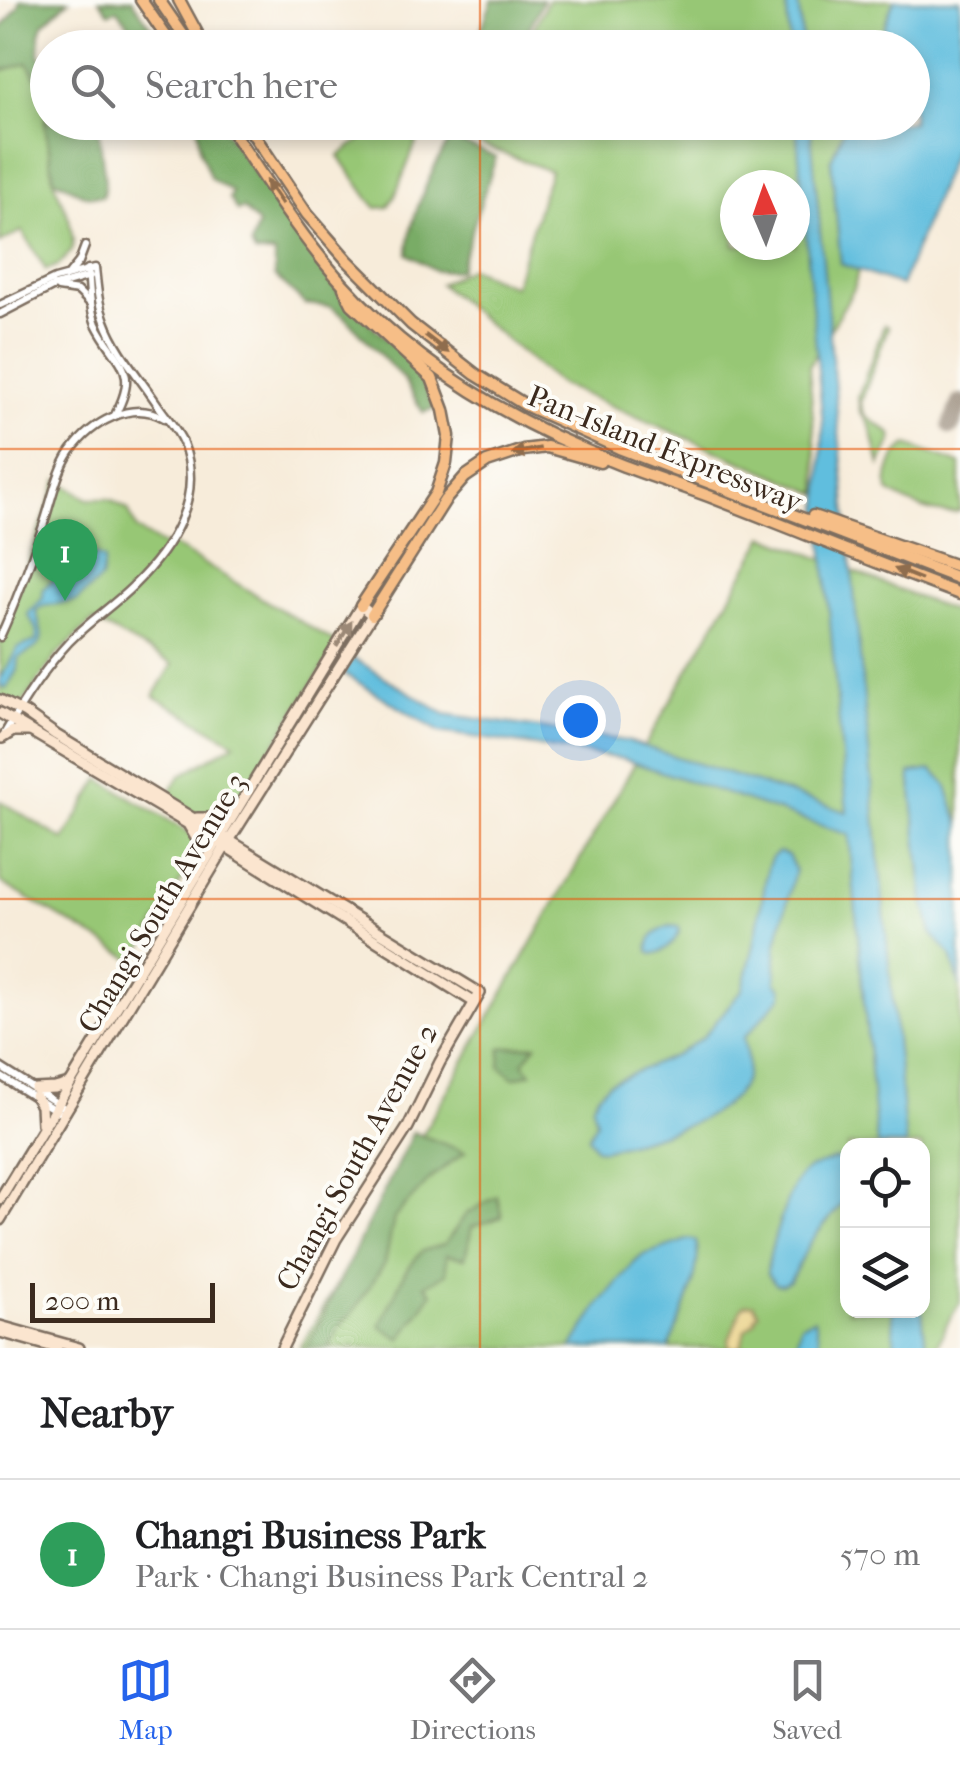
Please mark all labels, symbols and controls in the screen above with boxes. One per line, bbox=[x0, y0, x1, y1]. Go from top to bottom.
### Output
search box bbox=[30, 30, 930, 140]
icon: search bbox=[65, 58, 120, 113]
text: Search here bbox=[145, 63, 338, 108]
north arrow bbox=[720, 170, 810, 260]
one-way arrow bbox=[265, 178, 284, 205]
one-way arrow bbox=[424, 333, 450, 354]
street label: Pan-Island Expressway bbox=[523, 378, 808, 521]
one-way arrow bbox=[510, 444, 541, 459]
pin: 1 bbox=[32, 518, 98, 601]
one-way arrow bbox=[893, 565, 923, 581]
one-way arrow bbox=[335, 620, 352, 648]
your location bbox=[555, 695, 606, 746]
street label: Changi South Avenue 3 bbox=[71, 767, 254, 1039]
street label: Changi South Avenue 2 bbox=[269, 1018, 445, 1297]
map controls bbox=[840, 1138, 930, 1318]
button: locate bbox=[840, 1138, 930, 1228]
button: layers bbox=[840, 1228, 930, 1318]
scale bar bbox=[30, 1278, 215, 1322]
text: 200 m bbox=[45, 1284, 120, 1317]
text: Nearby bbox=[40, 1389, 172, 1438]
text: Changi Business Park bbox=[135, 1513, 485, 1558]
text: 1 bbox=[67, 1536, 78, 1573]
text: 570 m bbox=[840, 1536, 920, 1573]
text: Park · Changi Business Park Central 2 bbox=[135, 1558, 648, 1595]
tab: Map bbox=[118, 1653, 173, 1746]
tab: Directions bbox=[410, 1653, 536, 1746]
tab: Saved bbox=[772, 1653, 842, 1746]

